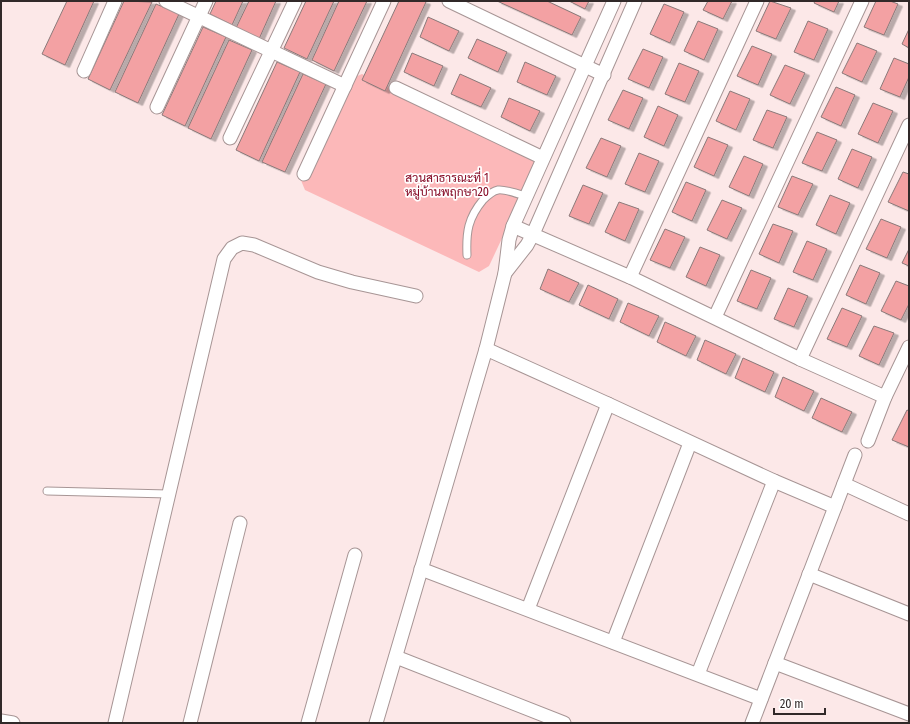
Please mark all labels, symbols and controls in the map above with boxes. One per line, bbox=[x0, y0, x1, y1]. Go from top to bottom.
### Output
park label: สวนสาธารณะที่ 1 หมู่บ้านพฤกษา20 bbox=[405, 167, 489, 200]
scale bar bbox=[774, 690, 825, 716]
text: 20 m bbox=[780, 697, 804, 711]

